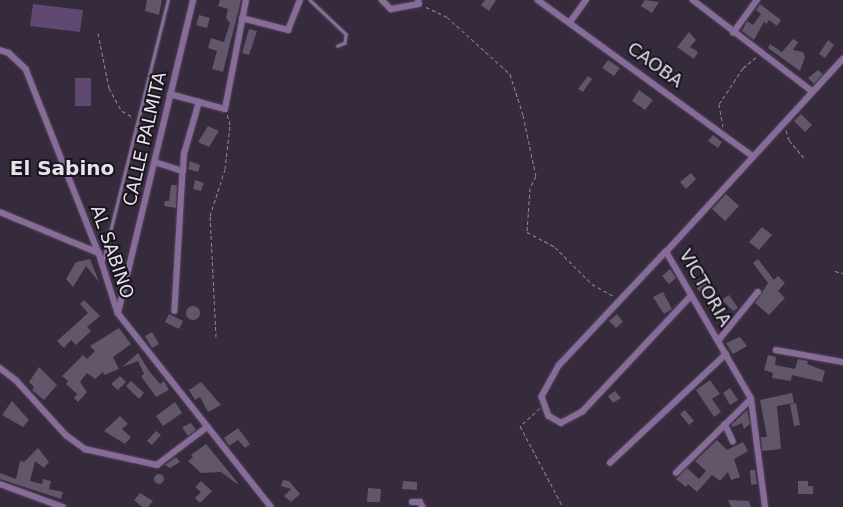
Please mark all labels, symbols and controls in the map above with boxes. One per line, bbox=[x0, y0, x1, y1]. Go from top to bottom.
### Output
street label: CAOBA bbox=[623, 38, 687, 92]
street label: CALLE PALMITA bbox=[119, 70, 171, 208]
district label: El Sabino bbox=[10, 156, 114, 180]
street label: AL SABINO bbox=[86, 202, 138, 302]
street label: VICTORIA bbox=[674, 246, 736, 330]

